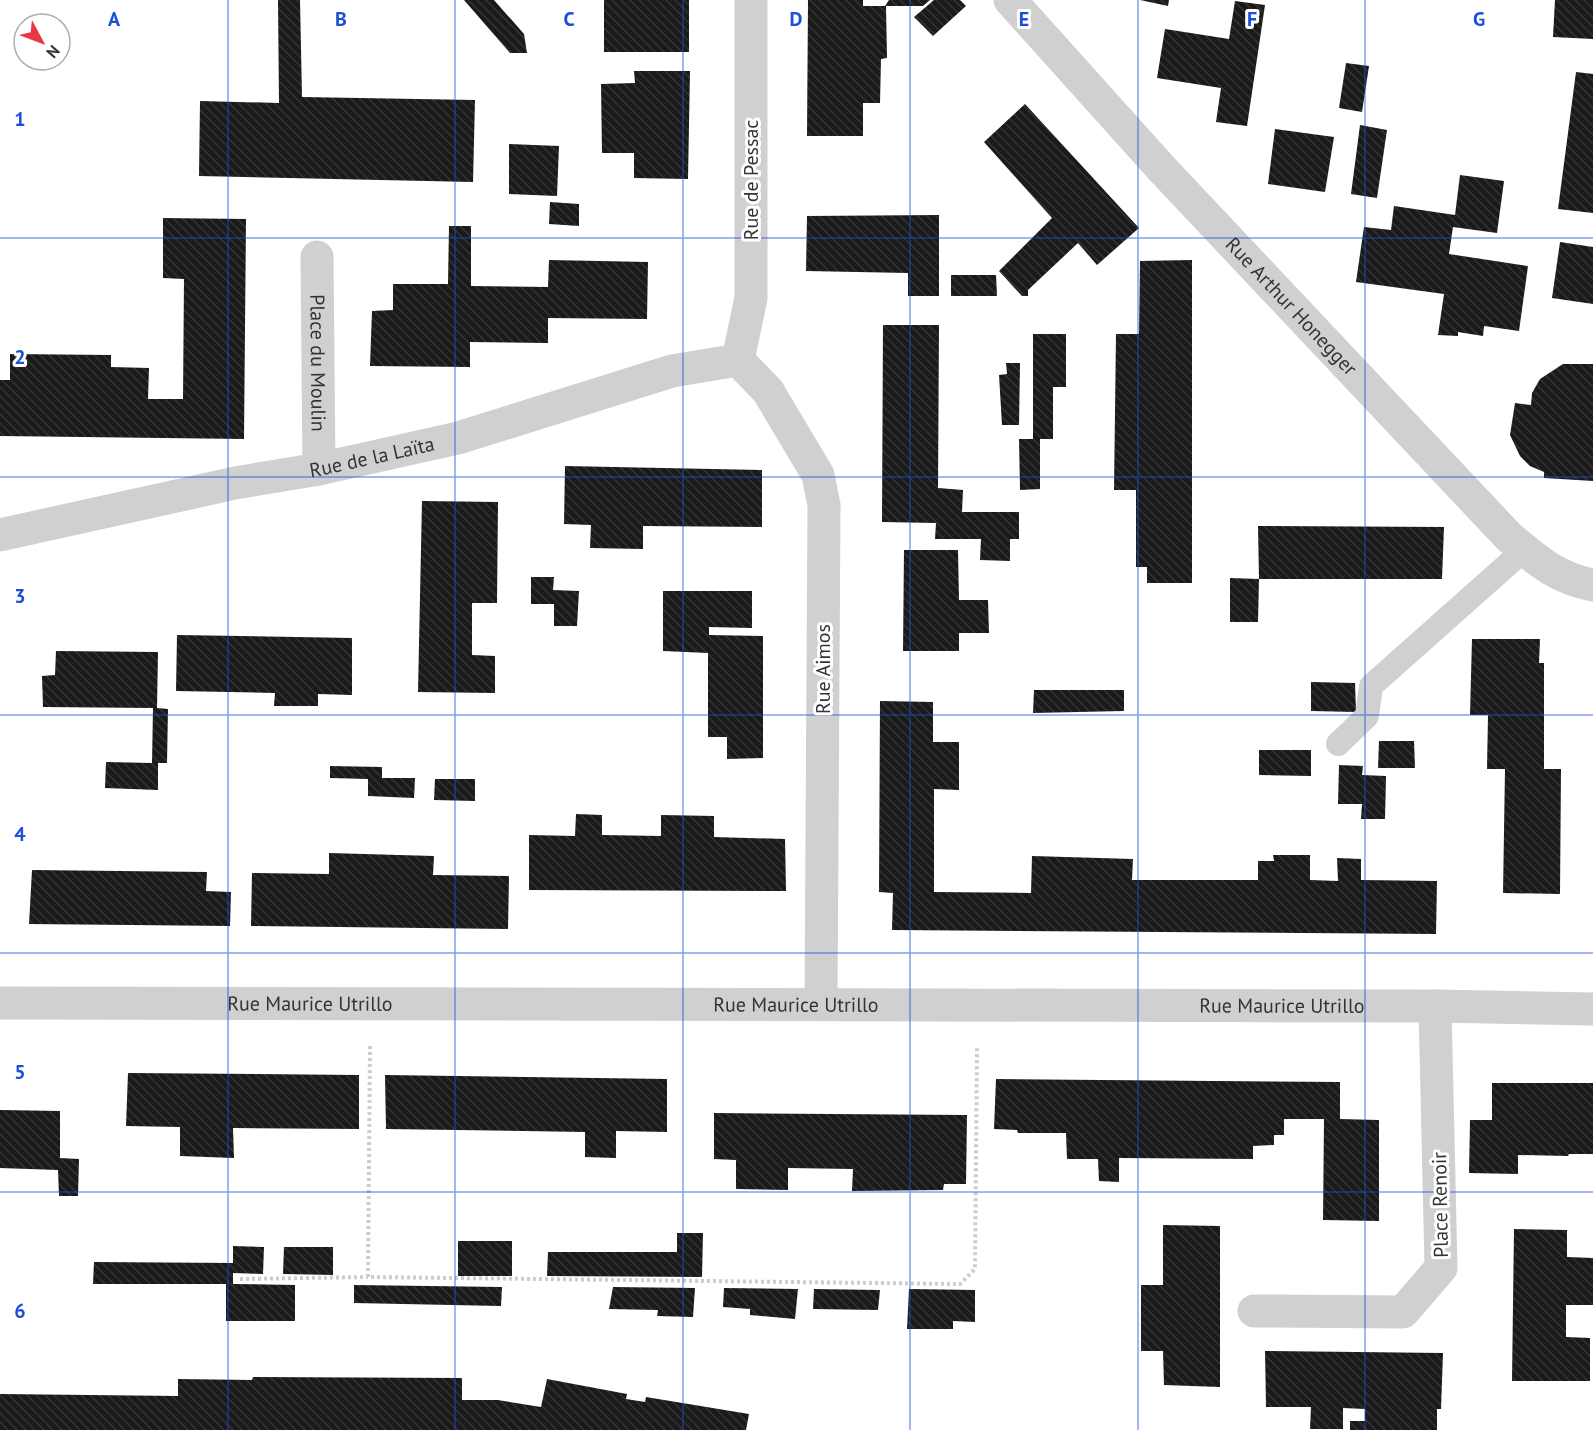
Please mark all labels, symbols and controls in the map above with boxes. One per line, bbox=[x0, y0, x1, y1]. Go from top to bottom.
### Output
text: A bbox=[108, 6, 121, 32]
text: B bbox=[335, 6, 347, 32]
text: C bbox=[563, 6, 575, 32]
text: D bbox=[790, 6, 803, 32]
text: E bbox=[1019, 6, 1029, 32]
text: F bbox=[1247, 6, 1257, 32]
text: G bbox=[1473, 6, 1485, 32]
north arrow bbox=[12, 12, 72, 72]
text: N bbox=[42, 41, 64, 62]
text: 1 bbox=[14, 106, 26, 132]
street label: Rue de Pessac bbox=[738, 120, 764, 240]
street label: Rue Arthur Honegger bbox=[1220, 232, 1363, 381]
street label: Place du Moulin bbox=[304, 294, 332, 432]
text: 2 bbox=[14, 344, 26, 370]
street label: Rue de la Laïta bbox=[307, 431, 437, 483]
text: 3 bbox=[14, 583, 26, 609]
street label: Rue Aimos bbox=[810, 624, 836, 714]
text: 4 bbox=[14, 821, 26, 847]
street label: Rue Maurice Utrillo bbox=[227, 990, 393, 1017]
street label: Rue Maurice Utrillo bbox=[713, 991, 879, 1018]
street label: Rue Maurice Utrillo bbox=[1199, 993, 1365, 1019]
text: 5 bbox=[14, 1059, 26, 1085]
street label: Place Renoir bbox=[1426, 1152, 1454, 1258]
text: 6 bbox=[14, 1298, 26, 1324]

